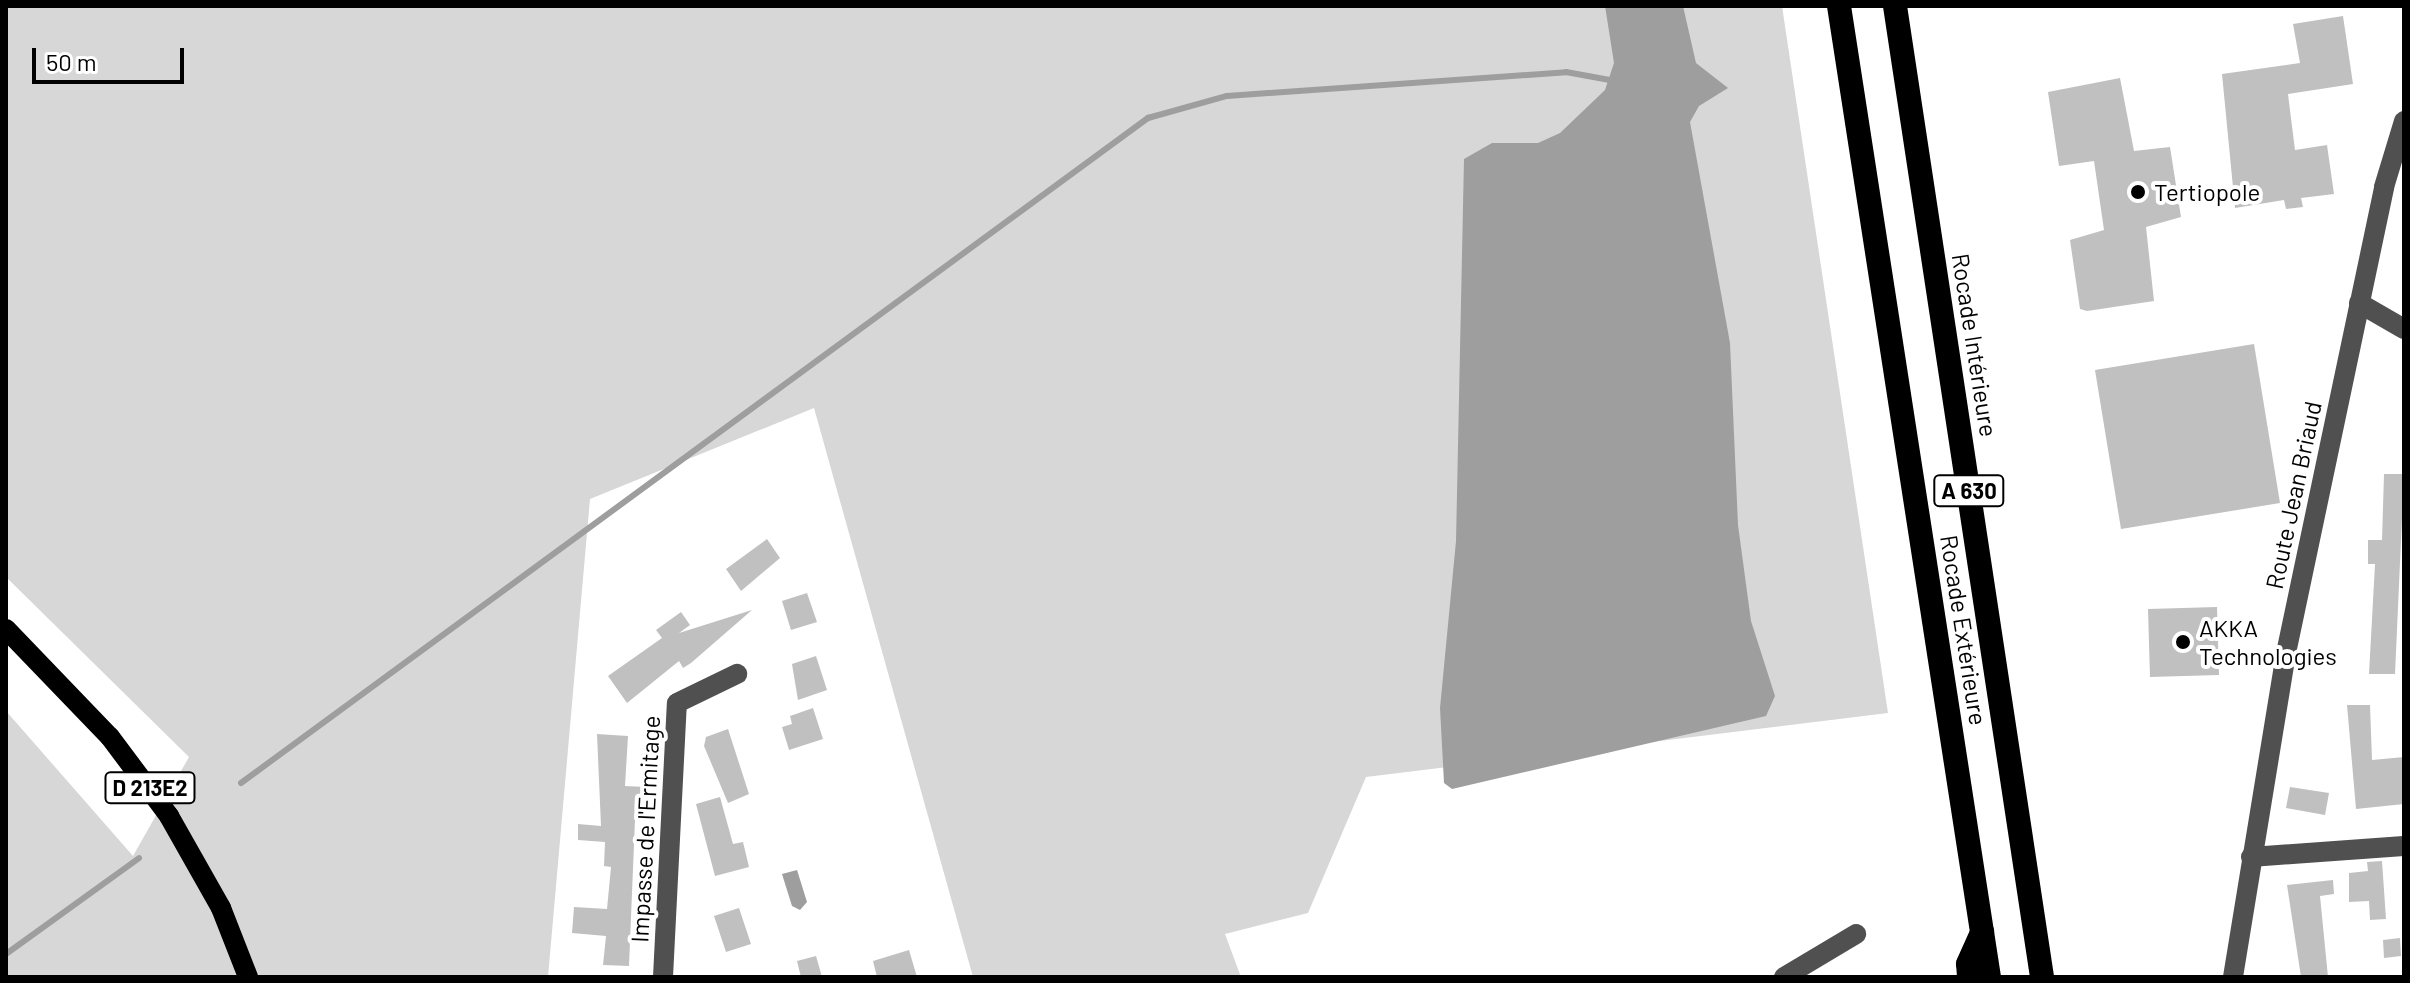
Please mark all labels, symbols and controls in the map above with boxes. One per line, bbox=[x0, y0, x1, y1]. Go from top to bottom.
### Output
scale bar bbox=[36, 32, 188, 82]
text: 50 m bbox=[46, 47, 97, 76]
place label: Tertiopole bbox=[2154, 178, 2260, 206]
marker: Tertiopole bbox=[2129, 183, 2147, 201]
street label: Rocade Intérieure bbox=[1946, 251, 2004, 439]
street label: Route Jean Briaud bbox=[2259, 399, 2327, 591]
road number: A 630 bbox=[1933, 473, 2005, 509]
street label: Rocade Extérieure bbox=[1935, 533, 1993, 727]
place label: AKKA Technologies bbox=[2199, 614, 2337, 670]
marker: AKKA Technologies bbox=[2174, 633, 2192, 651]
street label: Impasse de l'Ermitage bbox=[625, 715, 665, 943]
road number: D 213E2 bbox=[104, 770, 196, 806]

